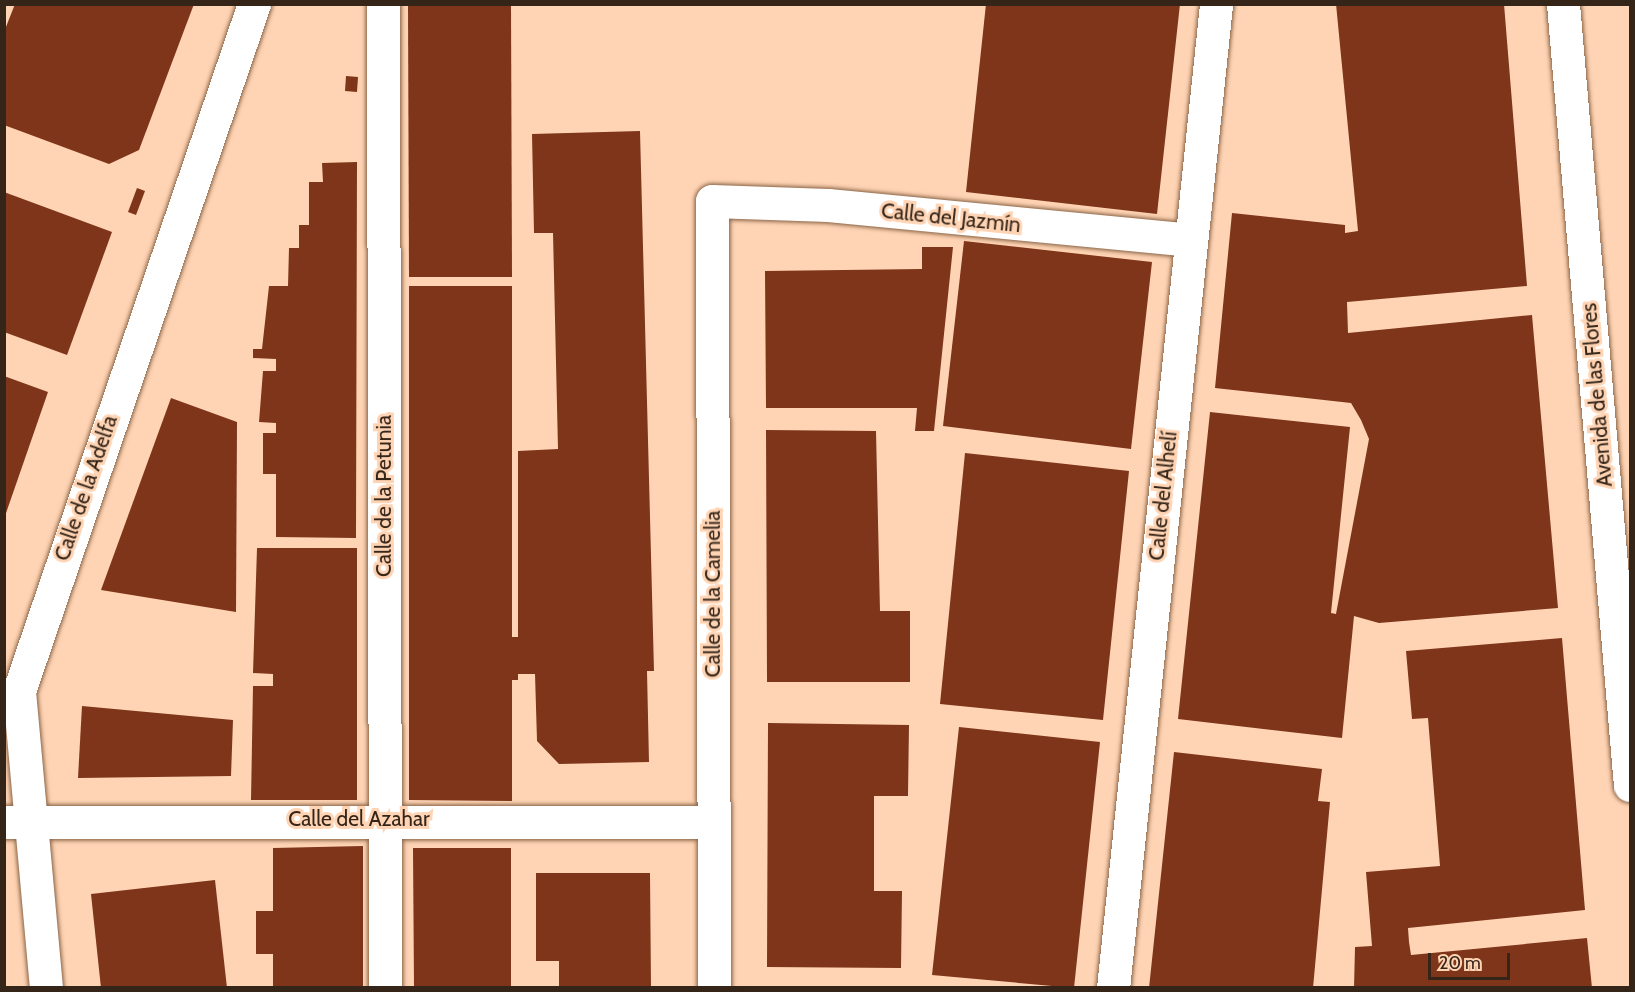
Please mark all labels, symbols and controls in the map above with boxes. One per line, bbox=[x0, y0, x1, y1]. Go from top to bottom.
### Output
street label: Calle del Jazmín bbox=[880, 198, 1022, 238]
street label: Avenida de las Flores bbox=[1576, 302, 1618, 488]
street label: Calle de la Adelfa bbox=[49, 412, 123, 564]
street label: Calle de la Petunia bbox=[371, 415, 397, 577]
street label: Calle del Alhelí bbox=[1144, 430, 1182, 562]
street label: Calle de la Camelia bbox=[700, 511, 726, 677]
street label: Calle del Azahar bbox=[288, 806, 430, 832]
scale bar bbox=[1431, 941, 1514, 979]
text: 20 m bbox=[1439, 952, 1481, 974]

